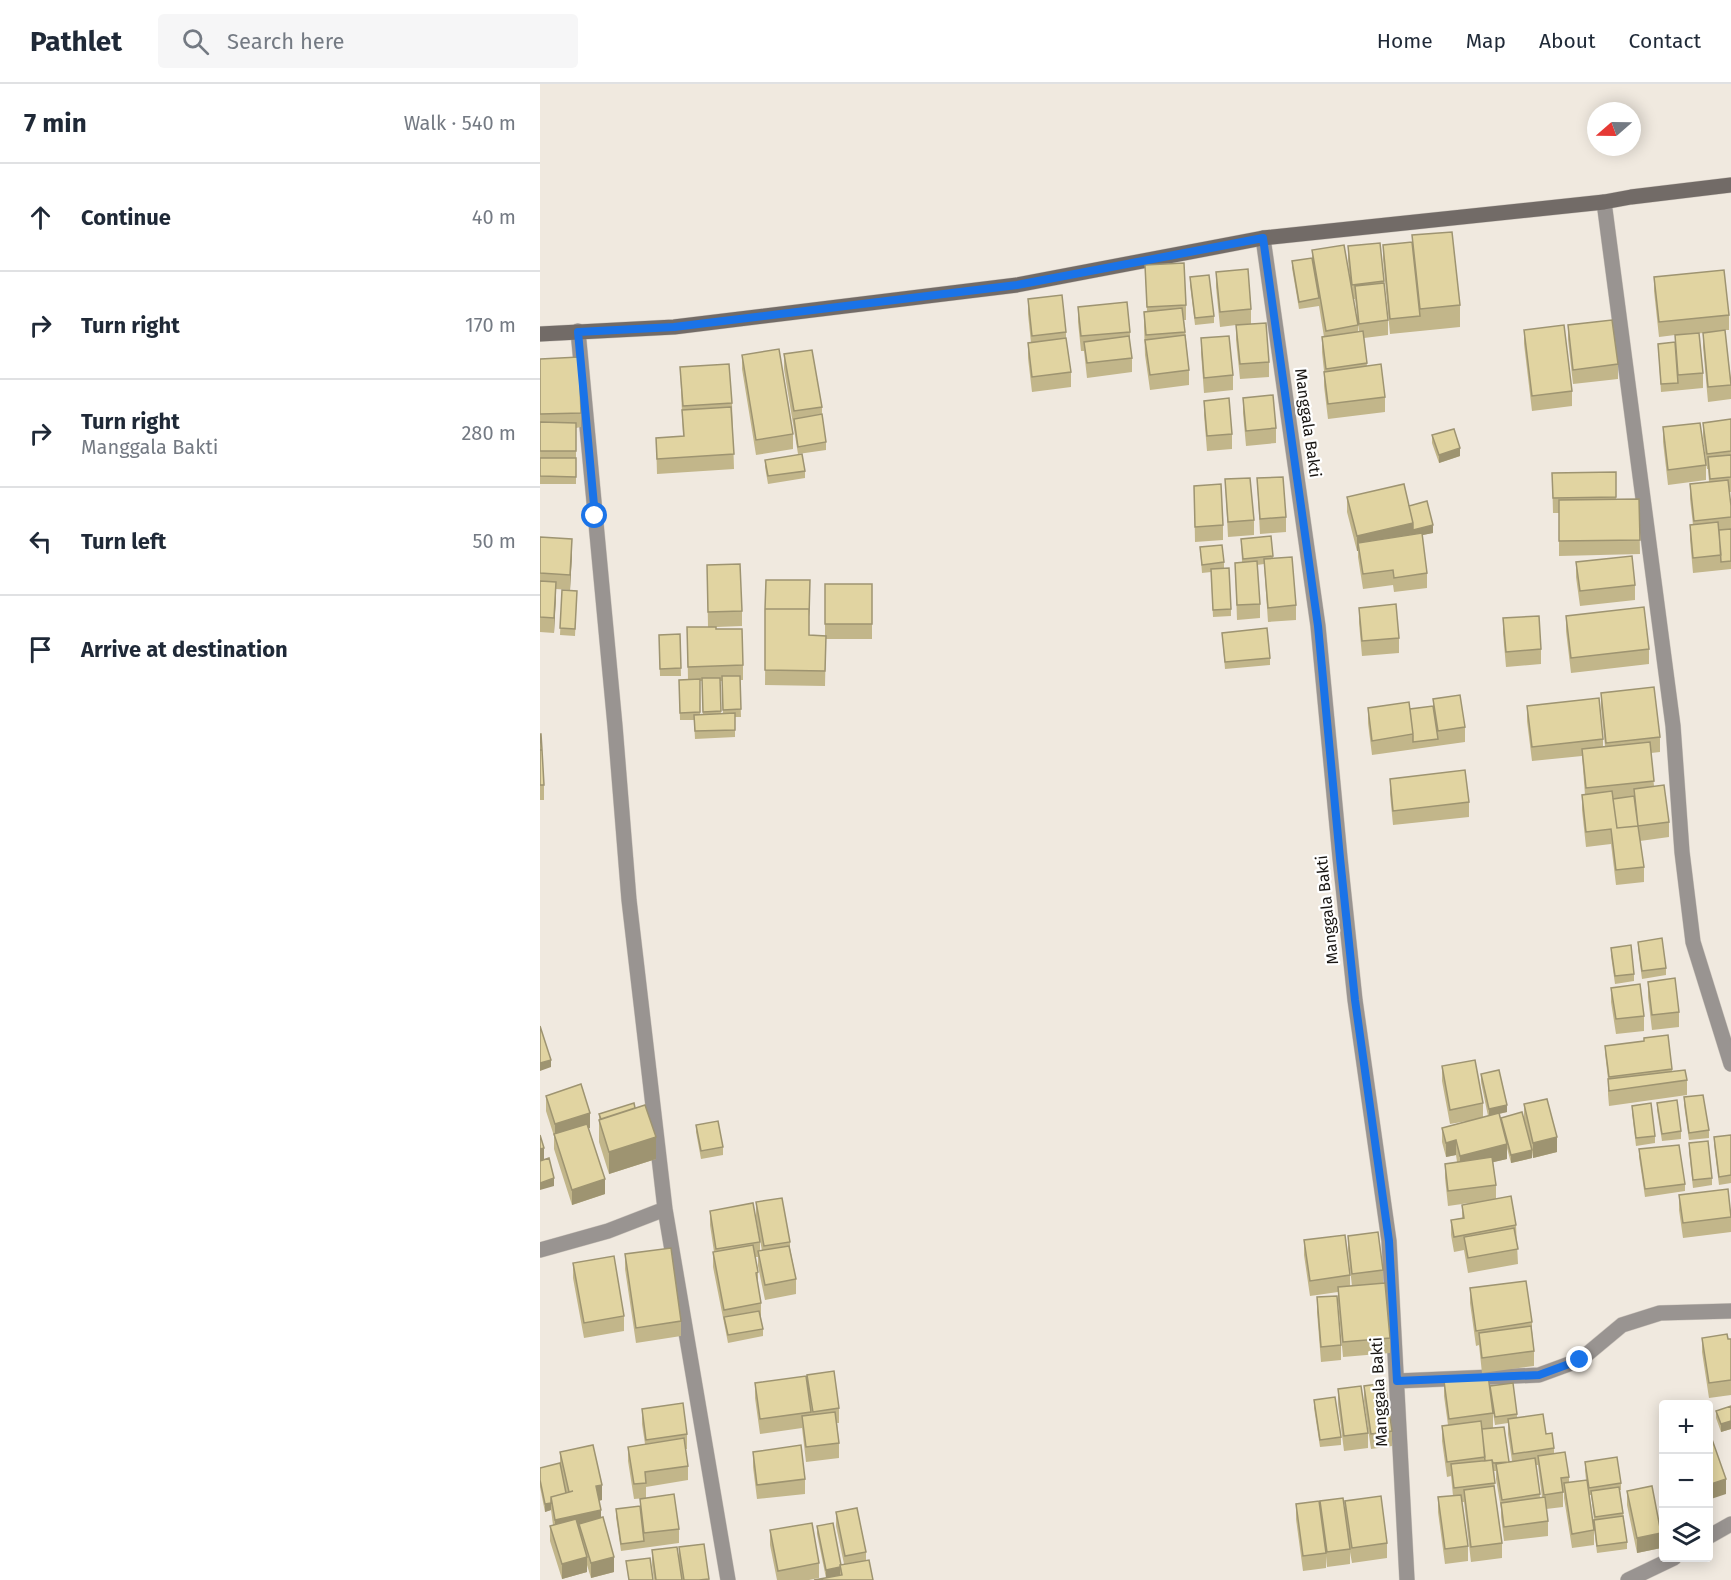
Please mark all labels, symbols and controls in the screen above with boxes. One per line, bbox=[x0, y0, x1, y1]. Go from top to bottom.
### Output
search box bbox=[158, 14, 578, 68]
text: Pathlet bbox=[30, 25, 122, 58]
icon: search bbox=[179, 25, 212, 58]
text: Search here bbox=[227, 28, 345, 55]
text: Home bbox=[1377, 28, 1433, 54]
text: Map bbox=[1466, 28, 1506, 54]
text: About bbox=[1539, 28, 1596, 54]
text: Contact bbox=[1629, 28, 1701, 54]
north arrow bbox=[1587, 102, 1641, 156]
text: 7 min bbox=[24, 108, 87, 139]
text: Walk · 540 m bbox=[404, 111, 516, 135]
icon: ahead bbox=[24, 201, 57, 234]
text: Continue bbox=[81, 204, 171, 231]
text: 40 m bbox=[472, 205, 516, 229]
icon: right bbox=[24, 309, 57, 342]
text: Turn right bbox=[81, 312, 180, 339]
text: 170 m bbox=[465, 313, 516, 337]
street label: Manggala Bakti bbox=[1291, 367, 1325, 479]
text: Turn right bbox=[81, 408, 180, 435]
icon: right bbox=[24, 417, 57, 450]
text: 280 m bbox=[461, 421, 516, 445]
text: Manggala Bakti bbox=[81, 435, 218, 459]
route start bbox=[581, 502, 607, 528]
icon: left bbox=[24, 525, 57, 558]
text: Turn left bbox=[81, 528, 166, 555]
text: 50 m bbox=[472, 529, 516, 553]
icon: arrive bbox=[24, 633, 57, 666]
text: Arrive at destination bbox=[81, 636, 288, 663]
street label: Manggala Bakti bbox=[1312, 854, 1342, 966]
street label: Manggala Bakti bbox=[1367, 1337, 1391, 1447]
route end bbox=[1566, 1346, 1592, 1372]
map controls bbox=[1659, 1400, 1713, 1562]
button: + bbox=[1659, 1400, 1713, 1454]
button: − bbox=[1659, 1454, 1713, 1508]
button: layers bbox=[1659, 1508, 1713, 1562]

